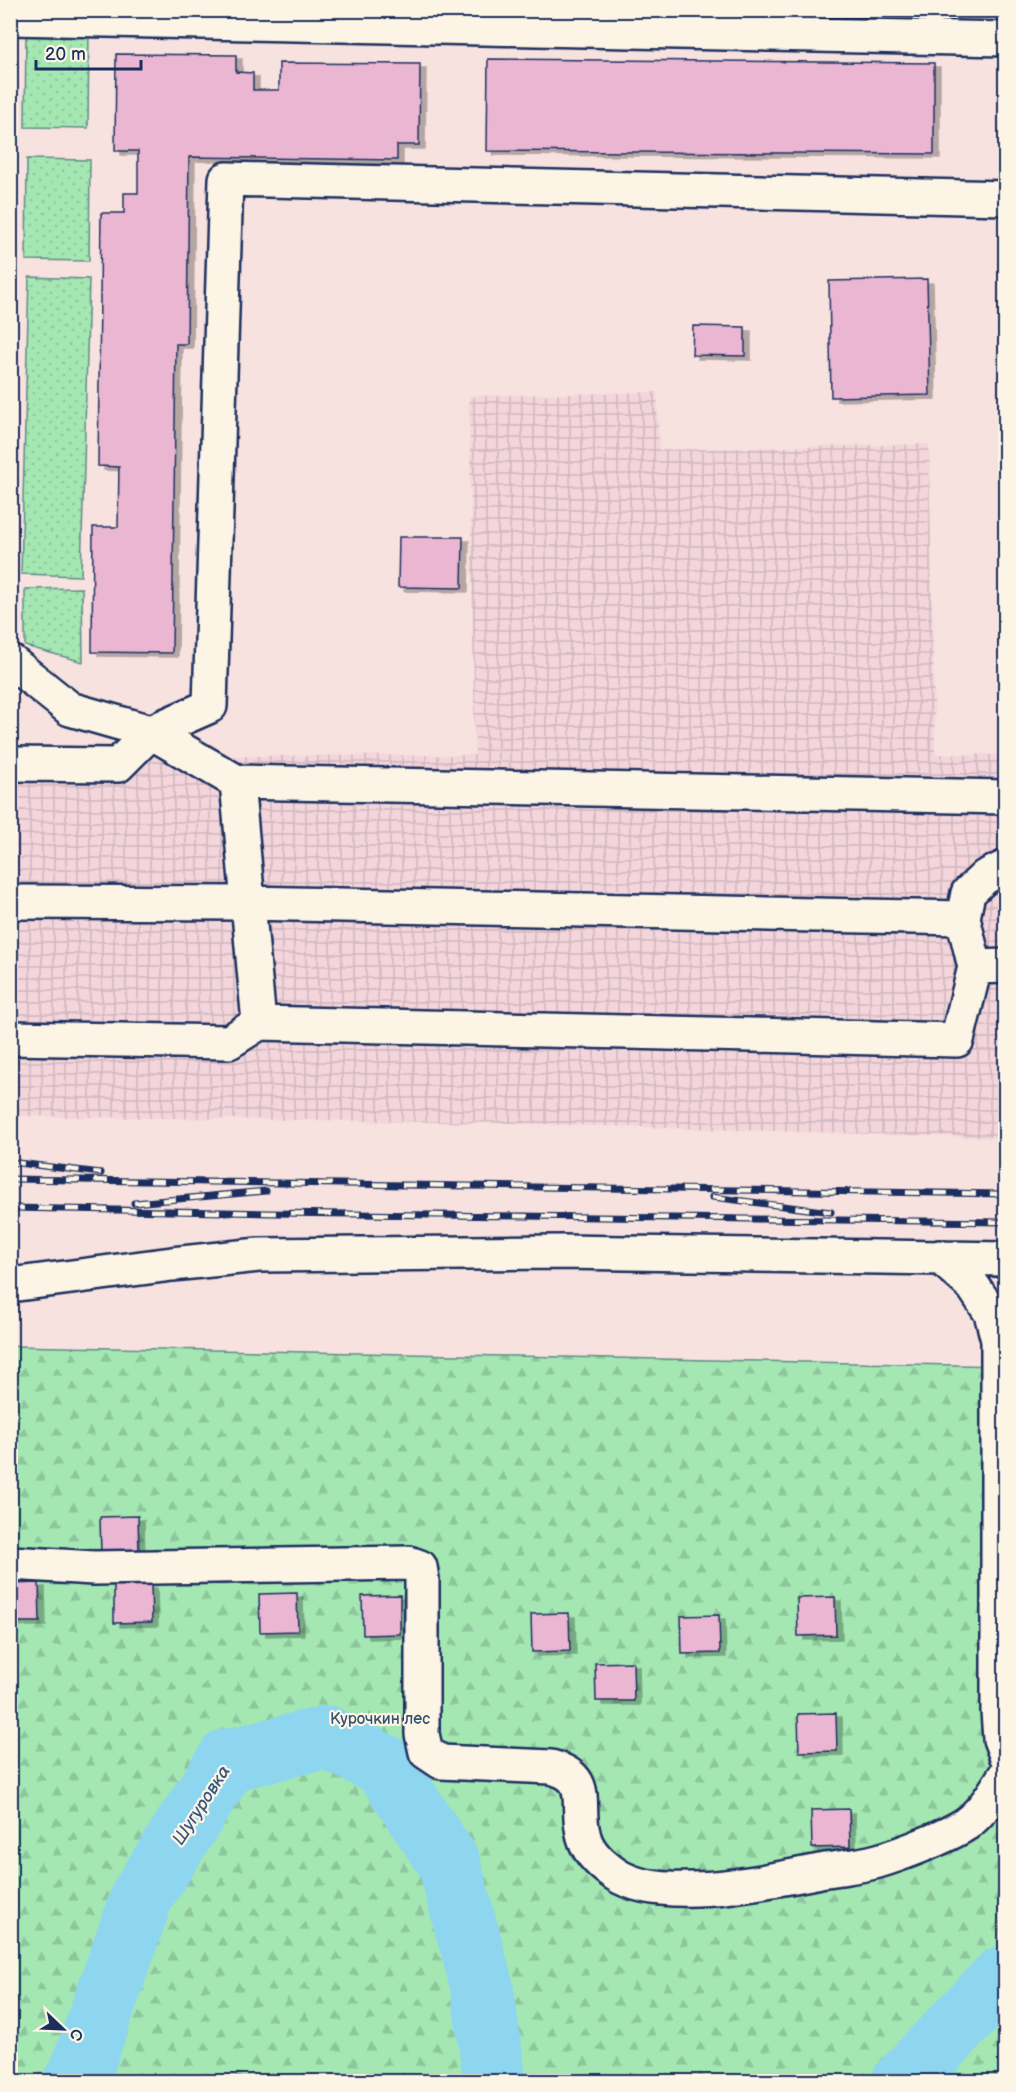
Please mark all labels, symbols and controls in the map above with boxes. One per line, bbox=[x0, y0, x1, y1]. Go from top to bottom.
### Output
scale bar bbox=[36, 33, 141, 71]
text: 20 m bbox=[45, 44, 86, 65]
park label: Курочкин лес bbox=[330, 1710, 430, 1729]
water label: Шугуровка bbox=[168, 1762, 235, 1849]
north arrow bbox=[33, 1999, 93, 2059]
text: С bbox=[65, 2025, 86, 2043]

